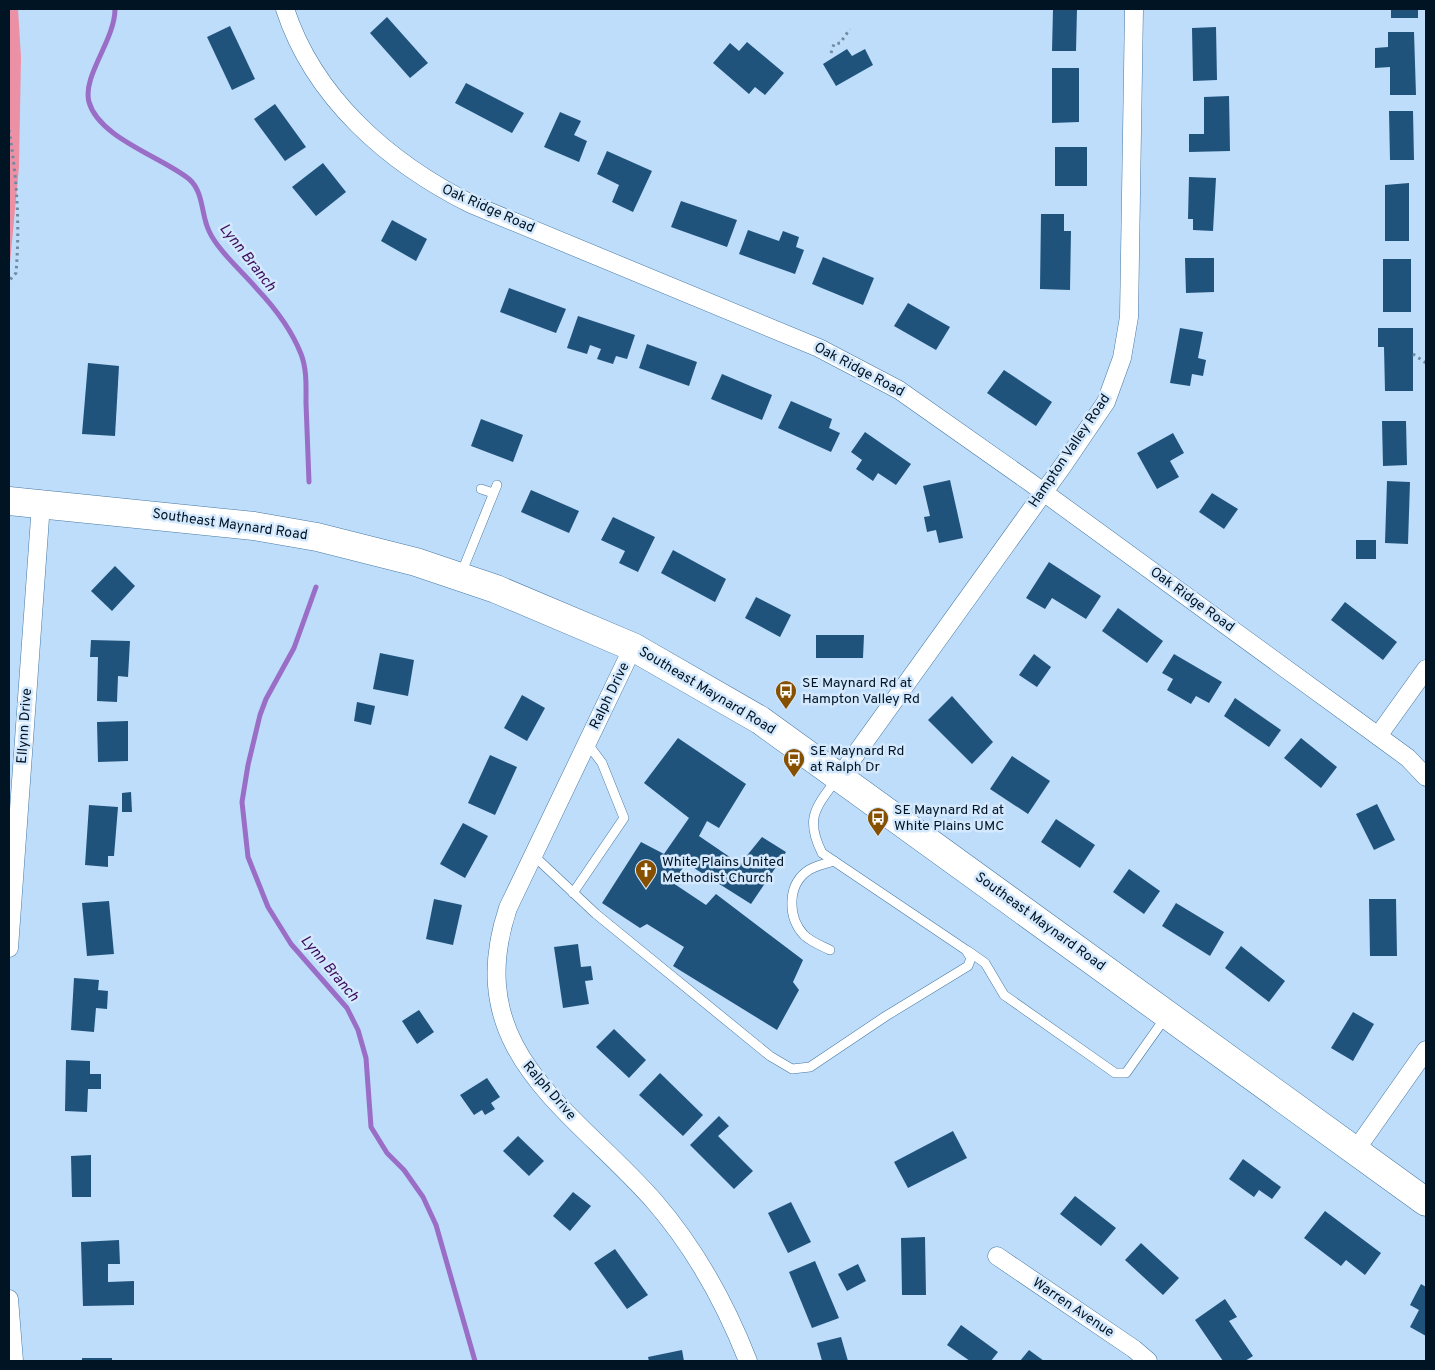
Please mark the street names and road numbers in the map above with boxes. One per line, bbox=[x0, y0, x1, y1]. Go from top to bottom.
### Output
street label: Oak Ridge Road bbox=[439, 181, 537, 237]
street label: Oak Ridge Road bbox=[811, 339, 907, 401]
street label: Hampton Valley Road bbox=[1026, 391, 1114, 511]
street label: Southeast Maynard Road bbox=[151, 506, 309, 544]
street label: Oak Ridge Road bbox=[1147, 564, 1237, 636]
street label: Southeast Maynard Road bbox=[635, 643, 779, 739]
street label: Ralph Drive bbox=[586, 660, 634, 732]
street label: Ellynn Drive bbox=[14, 688, 36, 764]
street label: Southeast Maynard Road bbox=[972, 869, 1108, 975]
street label: Ralph Drive bbox=[519, 1058, 579, 1124]
street label: Warren Avenue bbox=[1029, 1275, 1117, 1341]

